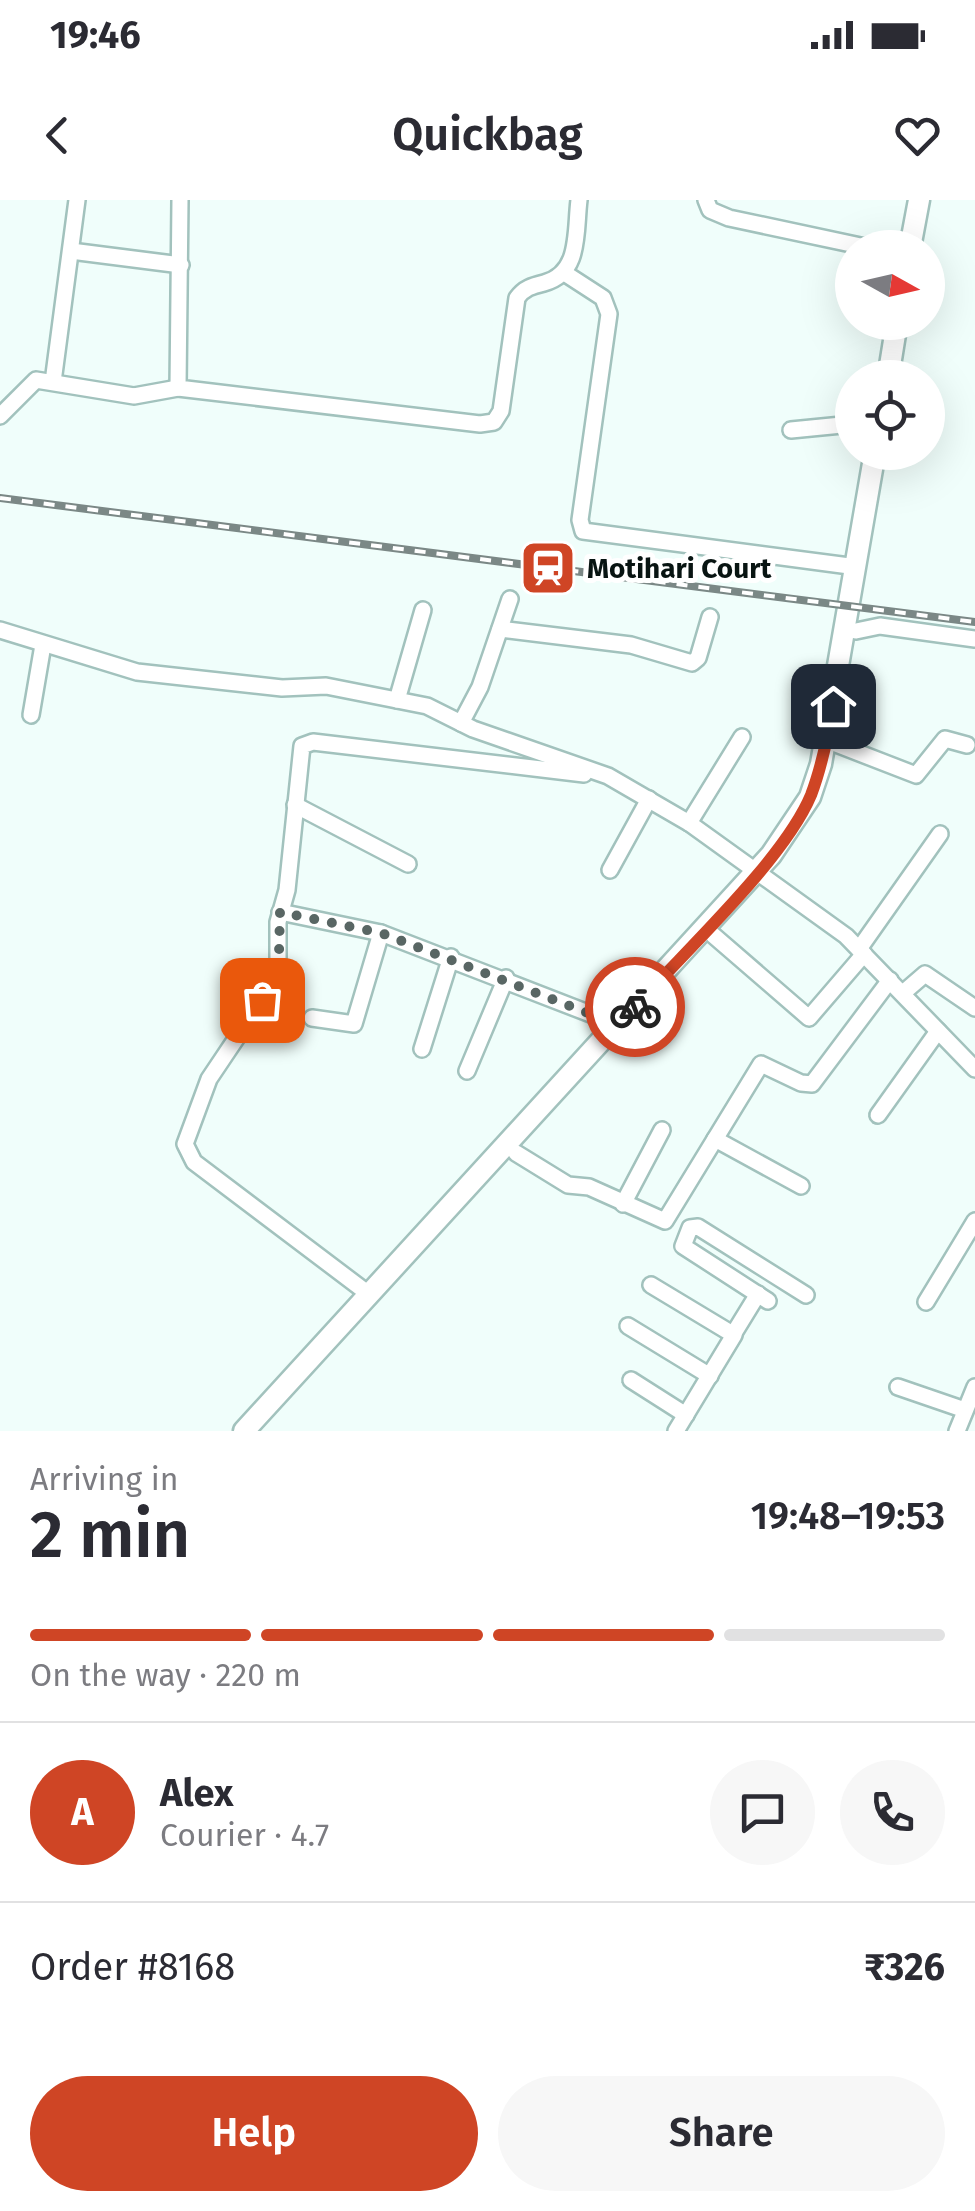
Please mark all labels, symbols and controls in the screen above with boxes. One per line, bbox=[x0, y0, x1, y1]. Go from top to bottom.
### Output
text: 19:46 bbox=[50, 12, 141, 58]
icon: back bbox=[30, 108, 85, 163]
text: Quickbag bbox=[392, 108, 583, 162]
icon: heart bbox=[890, 108, 945, 163]
north arrow bbox=[835, 230, 945, 340]
map controls bbox=[835, 230, 945, 470]
button: locate bbox=[835, 360, 945, 470]
station icon: Motihari Court bbox=[518, 538, 578, 598]
place label: Motihari Court bbox=[587, 552, 772, 585]
pin bbox=[791, 664, 876, 749]
icon: home bbox=[806, 679, 861, 734]
courier bbox=[585, 957, 685, 1057]
pin bbox=[220, 958, 305, 1043]
icon: bag bbox=[235, 973, 290, 1028]
icon: bike bbox=[608, 980, 663, 1035]
text: Arriving in bbox=[30, 1460, 178, 1498]
text: 19:48–19:53 bbox=[751, 1493, 945, 1539]
text: 2 min bbox=[30, 1496, 190, 1574]
text: On the way · 220 m bbox=[30, 1656, 301, 1694]
button: chat bbox=[710, 1760, 815, 1865]
button: phone bbox=[840, 1760, 945, 1865]
text: Alex bbox=[160, 1770, 233, 1816]
text: A bbox=[71, 1789, 94, 1835]
text: Courier · 4.7 bbox=[160, 1816, 329, 1854]
text: Order #8168 bbox=[30, 1944, 235, 1990]
text: ₹326 bbox=[864, 1944, 945, 1990]
button: Help bbox=[30, 2076, 478, 2191]
button: Share bbox=[498, 2076, 945, 2191]

